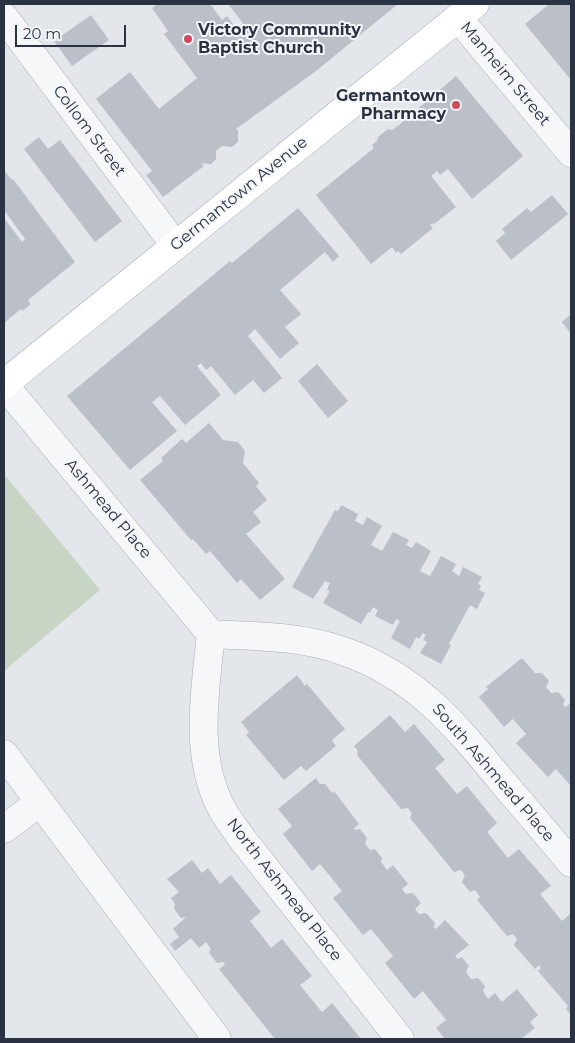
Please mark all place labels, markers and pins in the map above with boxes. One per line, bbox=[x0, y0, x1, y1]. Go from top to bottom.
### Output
place label: Victory Community Baptist Church bbox=[198, 20, 361, 58]
marker: Victory Community Baptist Church bbox=[182, 33, 194, 45]
place label: Germantown Pharmacy bbox=[336, 86, 446, 124]
marker: Germantown Pharmacy bbox=[450, 99, 462, 111]

